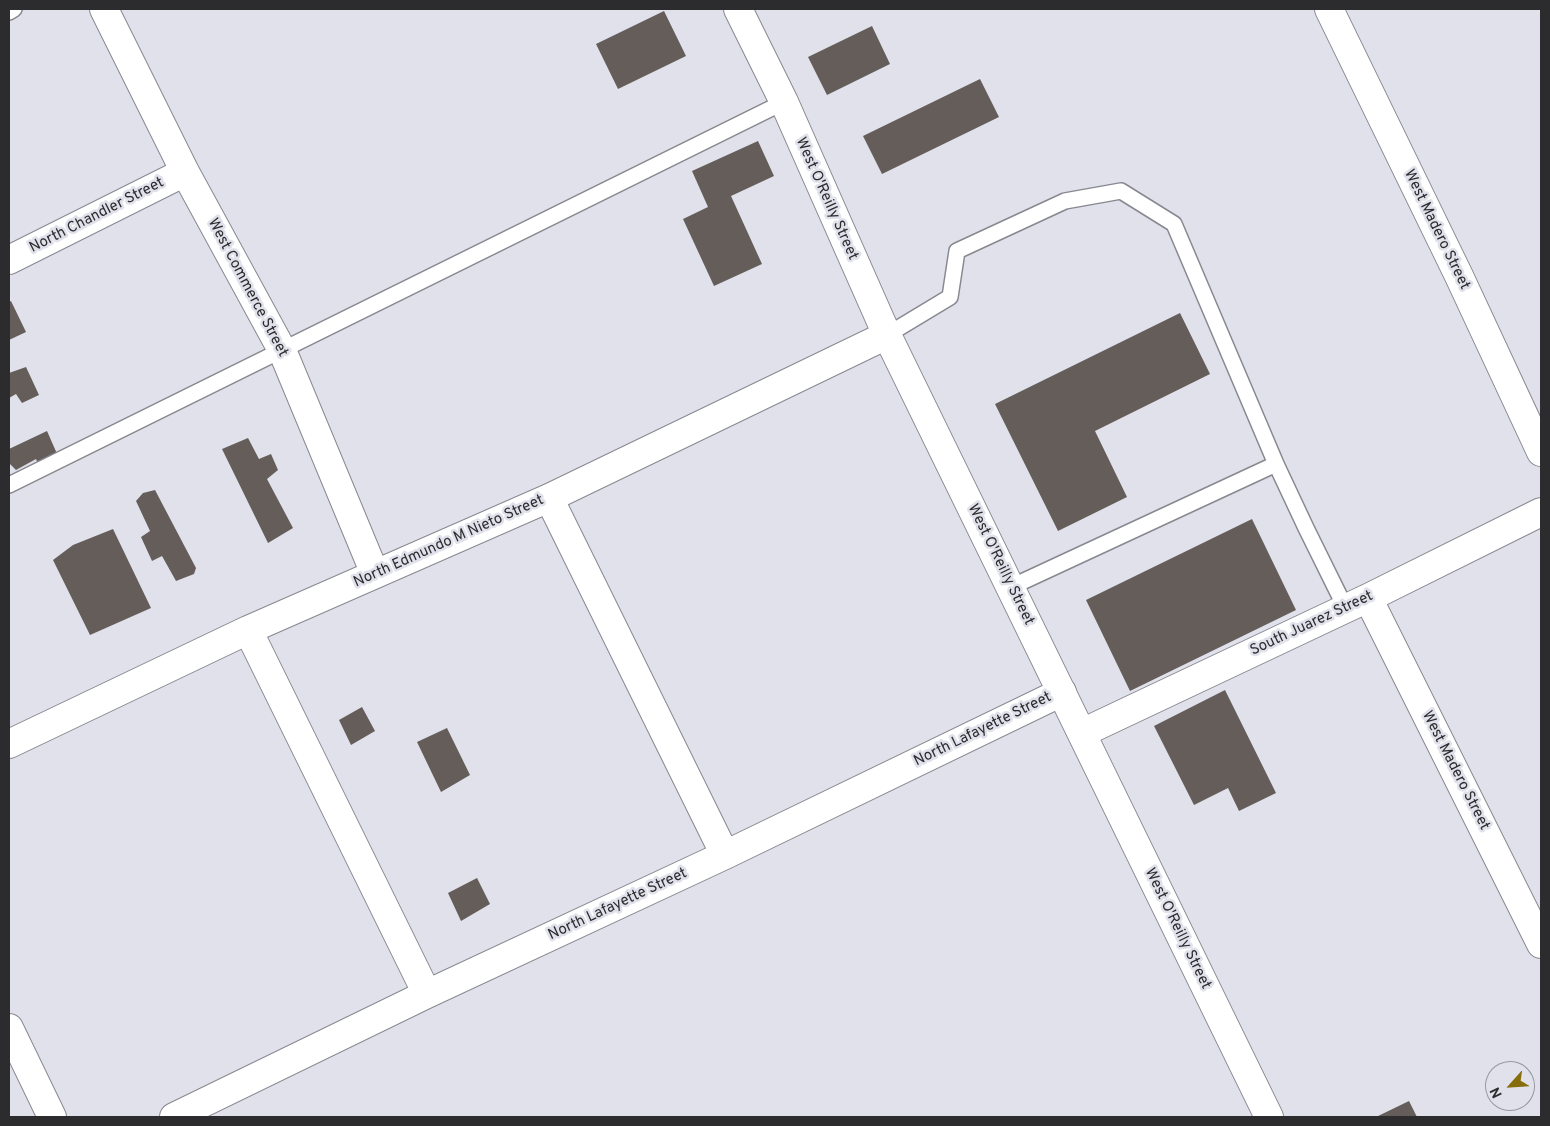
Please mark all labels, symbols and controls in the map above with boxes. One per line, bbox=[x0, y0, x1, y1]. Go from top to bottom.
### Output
street label: West O'Reilly Street bbox=[791, 135, 861, 263]
street label: West Madero Street bbox=[1399, 167, 1473, 293]
street label: North Chandler Street bbox=[27, 174, 167, 258]
street label: West Commerce Street bbox=[203, 216, 291, 360]
street label: North Edmundo M Nieto Street bbox=[351, 492, 547, 592]
street label: West O'Reilly Street bbox=[963, 501, 1037, 629]
street label: South Juarez Street bbox=[1248, 588, 1376, 660]
street label: North Lafayette Street bbox=[911, 689, 1055, 771]
street label: West Madero Street bbox=[1417, 708, 1493, 834]
street label: North Lafayette Street bbox=[546, 865, 690, 945]
street label: West O'Reilly Street bbox=[1140, 865, 1214, 993]
north arrow bbox=[1485, 1061, 1535, 1111]
text: N bbox=[1487, 1084, 1507, 1101]

